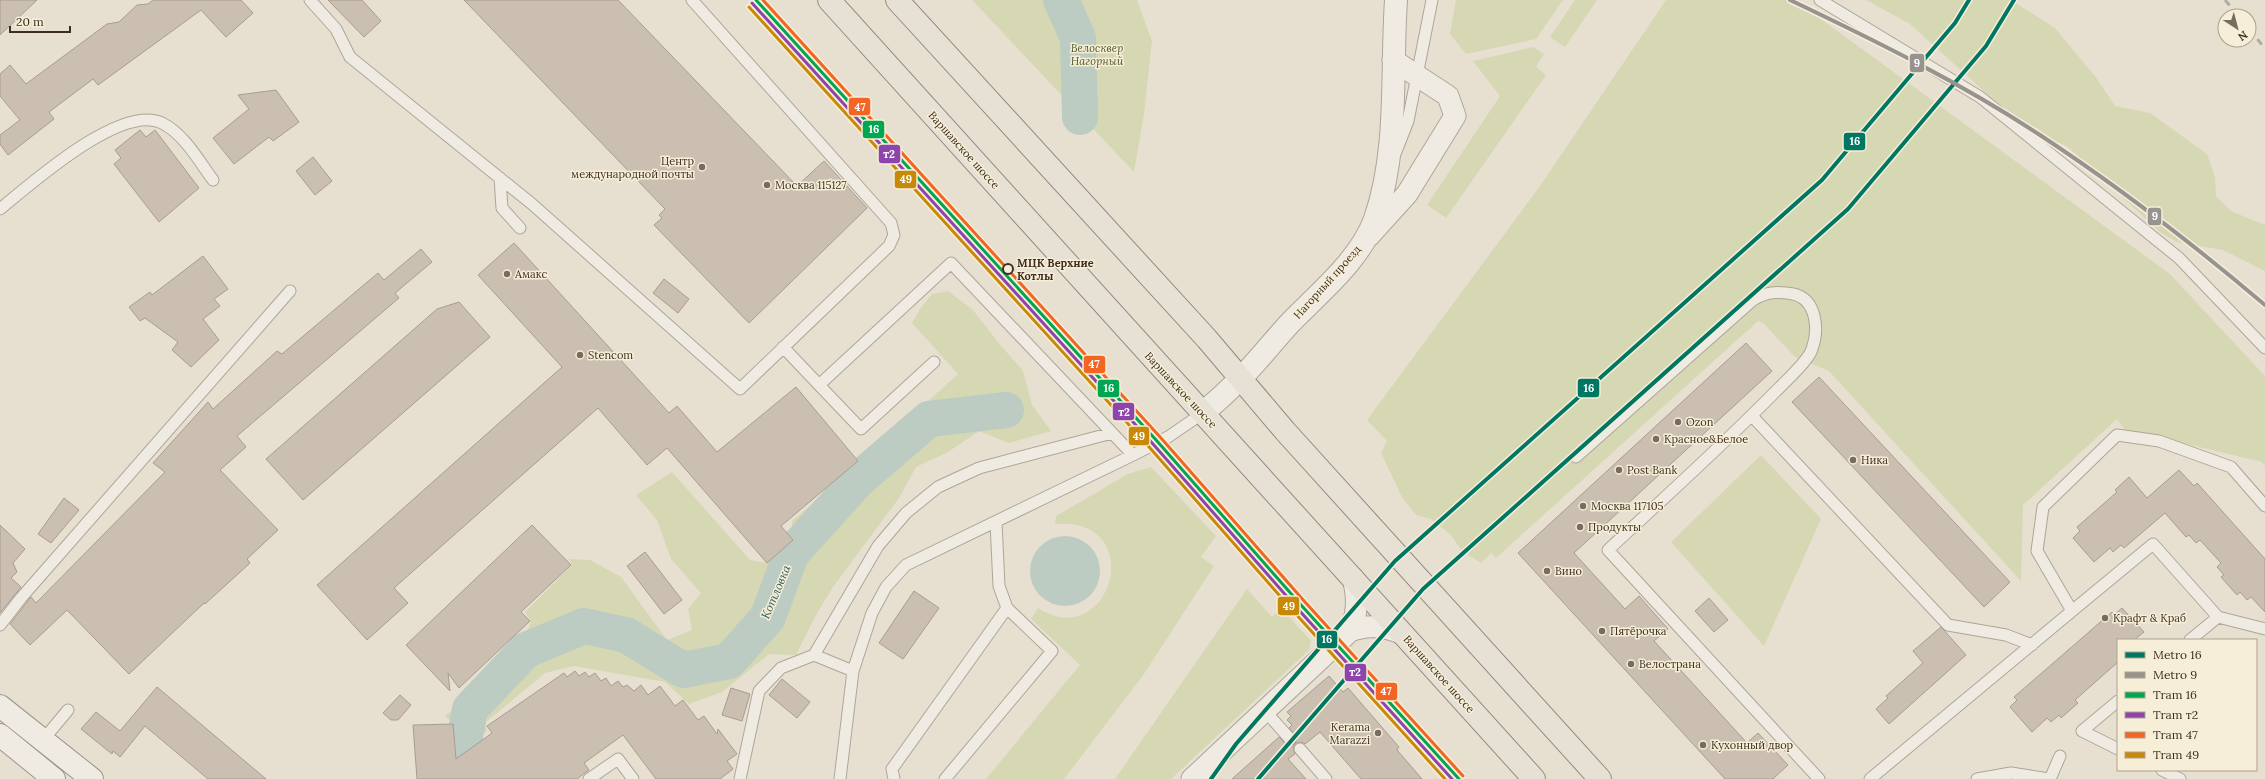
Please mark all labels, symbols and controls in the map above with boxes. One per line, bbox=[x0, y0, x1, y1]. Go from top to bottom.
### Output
scale bar bbox=[10, 8, 70, 34]
north arrow bbox=[2217, 8, 2257, 48]
text: 20 m bbox=[16, 14, 44, 29]
text: N bbox=[2235, 28, 2250, 45]
park label: Велосквер Нагорный bbox=[1071, 41, 1124, 68]
line badge: 9 bbox=[1909, 53, 1925, 73]
text: 9 bbox=[1914, 56, 1920, 70]
line badge: 47 bbox=[848, 97, 871, 116]
text: 47 bbox=[854, 100, 866, 114]
street label: Варшавское шоссе bbox=[925, 108, 1003, 192]
line badge: 16 bbox=[862, 120, 885, 139]
text: 16 bbox=[869, 122, 879, 136]
line badge: 16 bbox=[1843, 132, 1866, 151]
text: 16 bbox=[1850, 134, 1860, 148]
line badge: т2 bbox=[878, 144, 901, 164]
text: т2 bbox=[883, 147, 895, 161]
place label: Центр международной почты bbox=[571, 154, 694, 181]
marker: Центр международной почты bbox=[697, 162, 707, 172]
line badge: 49 bbox=[894, 170, 917, 189]
text: 49 bbox=[900, 172, 912, 186]
place label: Москва 115127 bbox=[775, 178, 847, 192]
marker: Москва 115127 bbox=[762, 180, 772, 190]
line badge: 9 bbox=[2147, 207, 2162, 226]
text: 9 bbox=[2152, 209, 2158, 223]
street label: Нагорный проезд bbox=[1290, 242, 1364, 322]
place label: МЦК Верхние Котлы bbox=[1017, 256, 1094, 283]
marker: МЦК Верхние Котлы bbox=[1002, 263, 1014, 275]
place label: Амакс bbox=[514, 267, 548, 281]
marker: Амакс bbox=[502, 269, 512, 279]
place label: Stencom bbox=[588, 348, 633, 362]
street label: Варшавское шоссе bbox=[1142, 349, 1220, 431]
marker: Stencom bbox=[575, 350, 585, 360]
line badge: 47 bbox=[1083, 355, 1106, 374]
text: 47 bbox=[1088, 357, 1100, 371]
line badge: 16 bbox=[1577, 378, 1600, 398]
line badge: 16 bbox=[1097, 379, 1120, 398]
text: 16 bbox=[1104, 381, 1114, 395]
text: 16 bbox=[1584, 381, 1594, 395]
line badge: т2 bbox=[1112, 402, 1135, 421]
text: т2 bbox=[1118, 405, 1130, 419]
place label: Ozon bbox=[1686, 415, 1714, 429]
marker: Ozon bbox=[1673, 417, 1683, 427]
line badge: 49 bbox=[1128, 426, 1150, 446]
text: 49 bbox=[1133, 429, 1145, 443]
place label: Красное&Белое bbox=[1664, 432, 1748, 446]
marker: Красное&Белое bbox=[1651, 434, 1661, 444]
place label: Ника bbox=[1861, 453, 1888, 467]
marker: Ника bbox=[1848, 455, 1858, 465]
place label: Post Bank bbox=[1627, 463, 1677, 477]
marker: Post Bank bbox=[1614, 465, 1624, 475]
place label: Москва 117105 bbox=[1591, 499, 1664, 513]
marker: Москва 117105 bbox=[1578, 501, 1588, 511]
place label: Продукты bbox=[1588, 520, 1641, 534]
marker: Продукты bbox=[1575, 522, 1585, 532]
water label: Котловка bbox=[758, 562, 794, 621]
place label: Вино bbox=[1555, 564, 1582, 578]
marker: Вино bbox=[1542, 566, 1552, 576]
line badge: 49 bbox=[1277, 596, 1300, 616]
text: 49 bbox=[1283, 599, 1295, 613]
place label: Крафт & Краб bbox=[2113, 611, 2186, 625]
marker: Крафт & Краб bbox=[2100, 613, 2110, 623]
place label: Пятёрочка bbox=[1610, 624, 1667, 638]
marker: Пятёрочка bbox=[1597, 626, 1607, 636]
line badge: 16 bbox=[1316, 630, 1338, 649]
text: 16 bbox=[1322, 632, 1332, 646]
street label: Варшавское шоссе bbox=[1400, 632, 1478, 716]
legend bbox=[2117, 639, 2257, 771]
text: Metro 16 bbox=[2153, 647, 2202, 662]
place label: Велострана bbox=[1639, 657, 1701, 671]
marker: Велострана bbox=[1626, 659, 1636, 669]
line badge: т2 bbox=[1344, 663, 1367, 682]
text: т2 bbox=[1349, 665, 1361, 679]
text: Metro 9 bbox=[2153, 667, 2197, 682]
line badge: 47 bbox=[1375, 682, 1398, 701]
text: 47 bbox=[1380, 684, 1392, 698]
text: Tram 16 bbox=[2153, 687, 2197, 702]
text: Tram т2 bbox=[2153, 707, 2198, 722]
place label: Kerama Marazzi bbox=[1330, 720, 1370, 747]
text: Tram 47 bbox=[2153, 727, 2198, 742]
marker: Kerama Marazzi bbox=[1373, 728, 1383, 738]
place label: Кухонный двор bbox=[1711, 738, 1794, 752]
marker: Кухонный двор bbox=[1698, 740, 1708, 750]
text: Tram 49 bbox=[2153, 747, 2199, 762]

